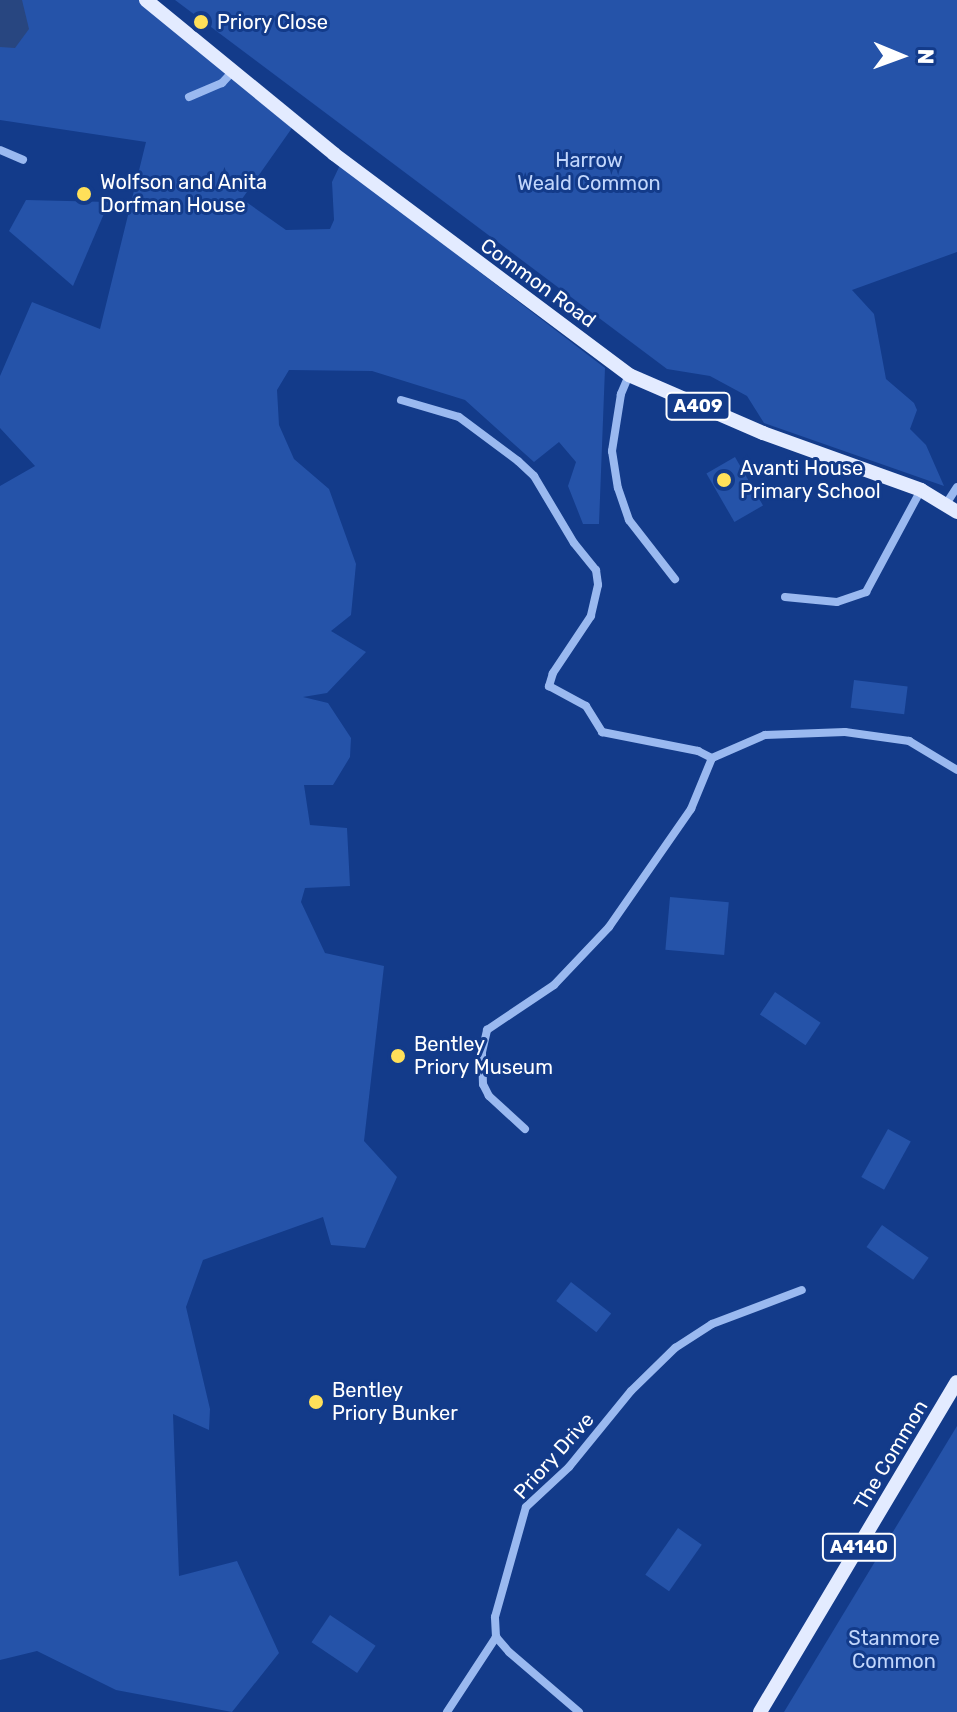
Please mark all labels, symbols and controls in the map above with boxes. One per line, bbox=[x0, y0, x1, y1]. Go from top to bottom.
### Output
place label: Priory Close bbox=[217, 10, 328, 34]
marker: Priory Close bbox=[192, 13, 210, 31]
north arrow bbox=[861, 16, 941, 96]
text: N bbox=[912, 48, 939, 65]
park label: Harrow Weald Common bbox=[517, 148, 661, 195]
place label: Wolfson and Anita Dorfman House bbox=[100, 170, 268, 217]
marker: Wolfson and Anita Dorfman House bbox=[75, 185, 93, 203]
street label: Common Road bbox=[476, 233, 600, 333]
road number: A409 bbox=[664, 392, 732, 420]
place label: Avanti House Primary School bbox=[740, 456, 881, 503]
marker: Avanti House Primary School bbox=[715, 471, 733, 489]
place label: Bentley Priory Museum bbox=[414, 1032, 553, 1079]
marker: Bentley Priory Museum bbox=[389, 1047, 407, 1065]
place label: Bentley Priory Bunker bbox=[332, 1378, 458, 1425]
marker: Bentley Priory Bunker bbox=[307, 1393, 325, 1411]
street label: The Common bbox=[849, 1396, 933, 1514]
street label: Priory Drive bbox=[509, 1408, 599, 1504]
road number: A4140 bbox=[821, 1533, 897, 1561]
park label: Stanmore Common bbox=[848, 1627, 940, 1674]

